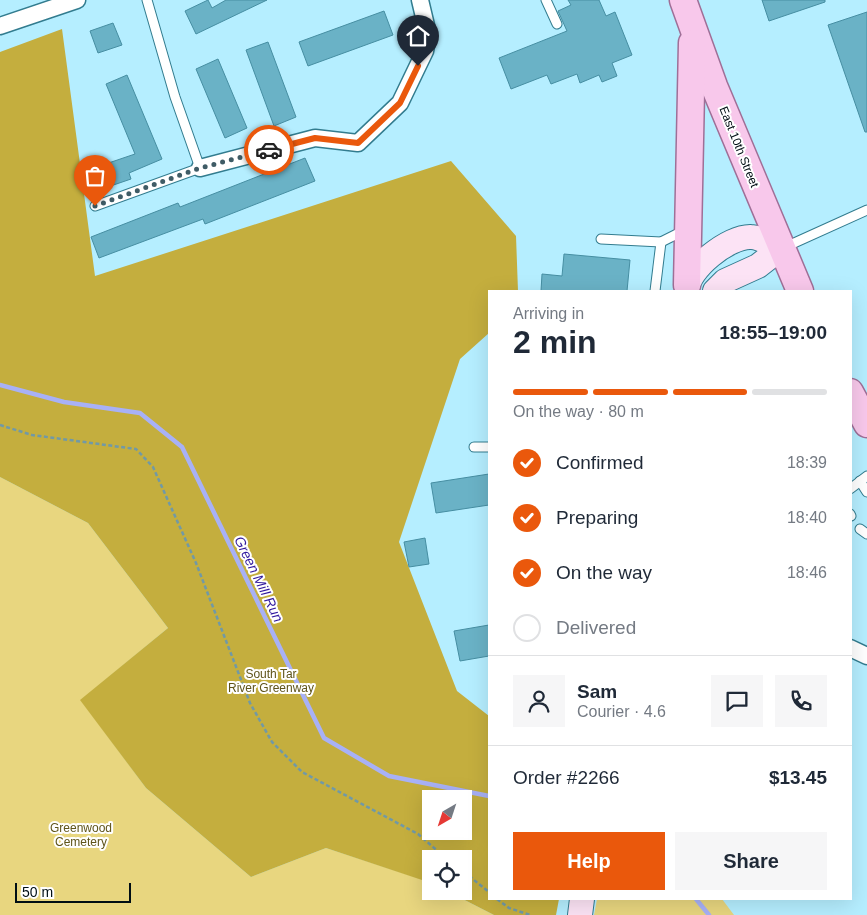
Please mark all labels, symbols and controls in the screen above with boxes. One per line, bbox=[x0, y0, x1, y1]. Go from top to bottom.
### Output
pin bbox=[397, 15, 439, 66]
icon: home bbox=[404, 22, 432, 50]
street label: East 10th Street bbox=[716, 104, 762, 190]
courier bbox=[244, 125, 294, 175]
icon: car bbox=[255, 136, 283, 164]
pin bbox=[74, 155, 116, 206]
icon: bag bbox=[81, 162, 109, 190]
text: Arriving in bbox=[513, 305, 584, 322]
text: 18:55–19:00 bbox=[719, 322, 827, 343]
text: 2 min bbox=[513, 324, 597, 360]
text: On the way · 80 m bbox=[513, 403, 644, 420]
icon: check bbox=[513, 449, 541, 477]
text: Confirmed bbox=[556, 452, 644, 473]
text: 18:39 bbox=[787, 454, 827, 471]
icon: check bbox=[513, 504, 541, 532]
text: Preparing bbox=[556, 507, 638, 528]
text: 18:40 bbox=[787, 509, 827, 526]
water label: Green Mill Run bbox=[231, 534, 287, 625]
icon: check bbox=[513, 559, 541, 587]
text: On the way bbox=[556, 562, 652, 583]
text: 18:46 bbox=[787, 564, 827, 581]
text: Delivered bbox=[556, 617, 636, 638]
park label: South Tar River Greenway bbox=[228, 667, 314, 695]
button: person bbox=[513, 675, 565, 727]
button: chat bbox=[711, 675, 763, 727]
button: phone bbox=[775, 675, 827, 727]
text: Sam bbox=[577, 681, 617, 702]
text: Courier · 4.6 bbox=[577, 703, 666, 720]
text: Order #2266 bbox=[513, 767, 620, 788]
text: $13.45 bbox=[769, 767, 827, 788]
north arrow bbox=[422, 790, 472, 840]
map controls bbox=[422, 790, 472, 900]
park label: Greenwood Cemetery bbox=[50, 821, 112, 849]
button: Help bbox=[513, 832, 665, 890]
button: Share bbox=[675, 832, 827, 890]
button: locate bbox=[422, 850, 472, 900]
scale bar bbox=[15, 880, 131, 903]
text: 50 m bbox=[22, 884, 53, 900]

